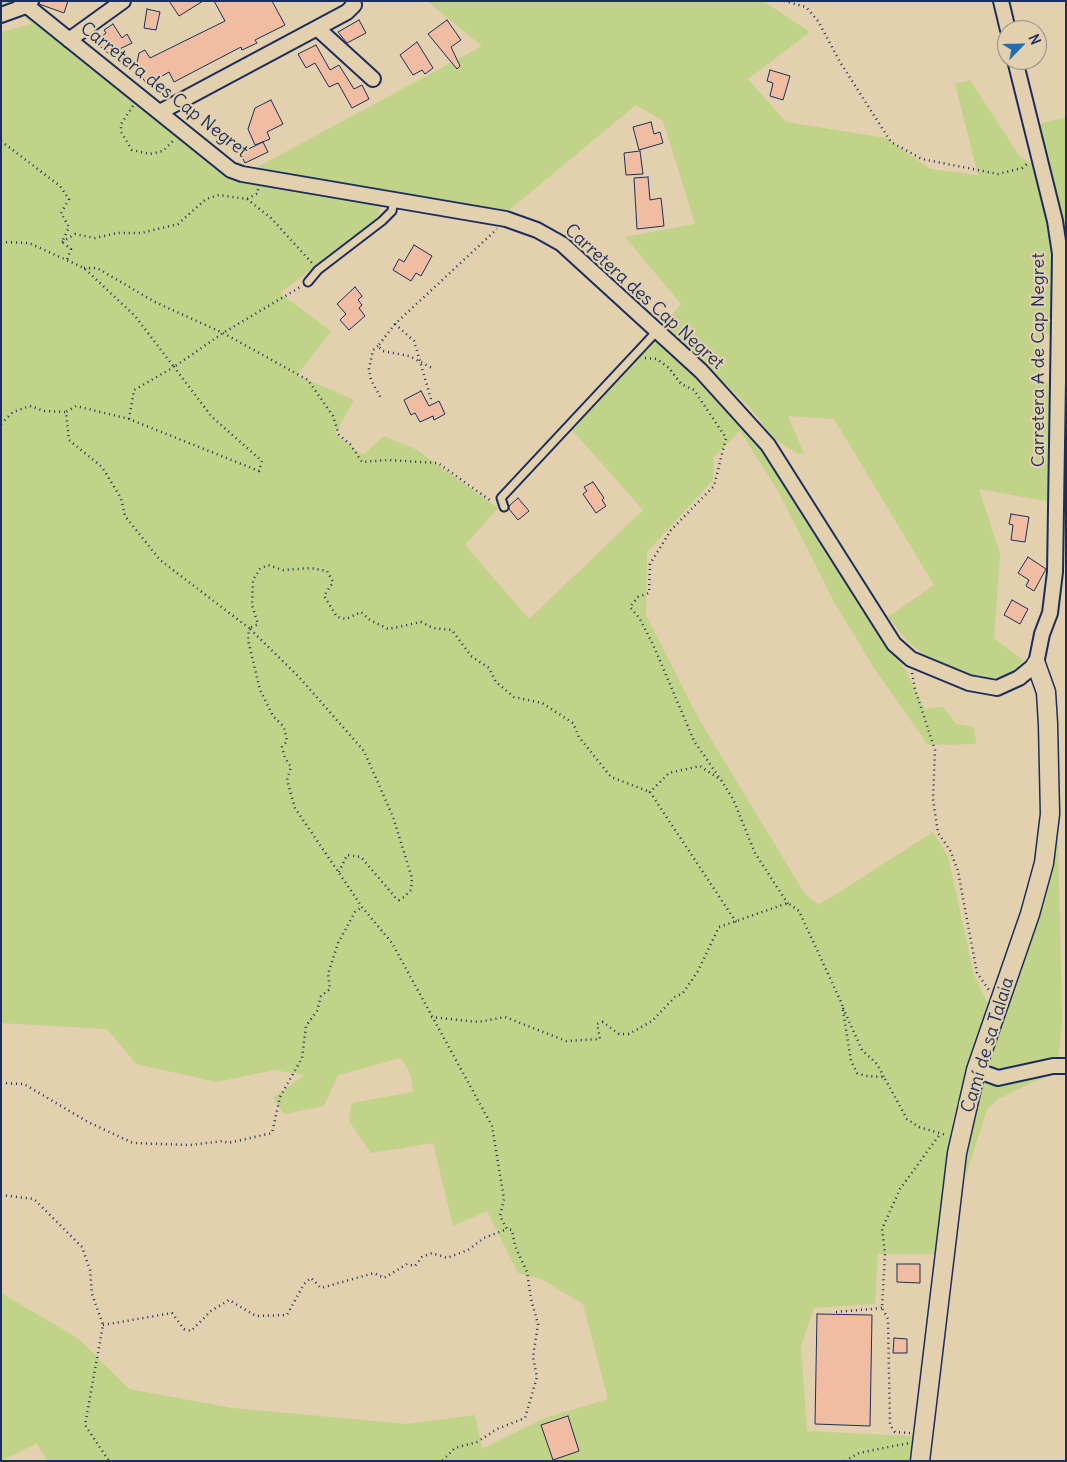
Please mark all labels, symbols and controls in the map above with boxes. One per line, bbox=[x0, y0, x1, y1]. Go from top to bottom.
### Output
street label: Carretera des Cap Negret bbox=[76, 18, 252, 162]
north arrow bbox=[997, 20, 1047, 70]
text: N bbox=[1025, 31, 1045, 47]
street label: Carretera des Cap Negret bbox=[560, 220, 728, 374]
street label: Carretera A de Cap Negret bbox=[1028, 253, 1050, 467]
street label: Camí de sa Talaia bbox=[957, 975, 1019, 1115]

